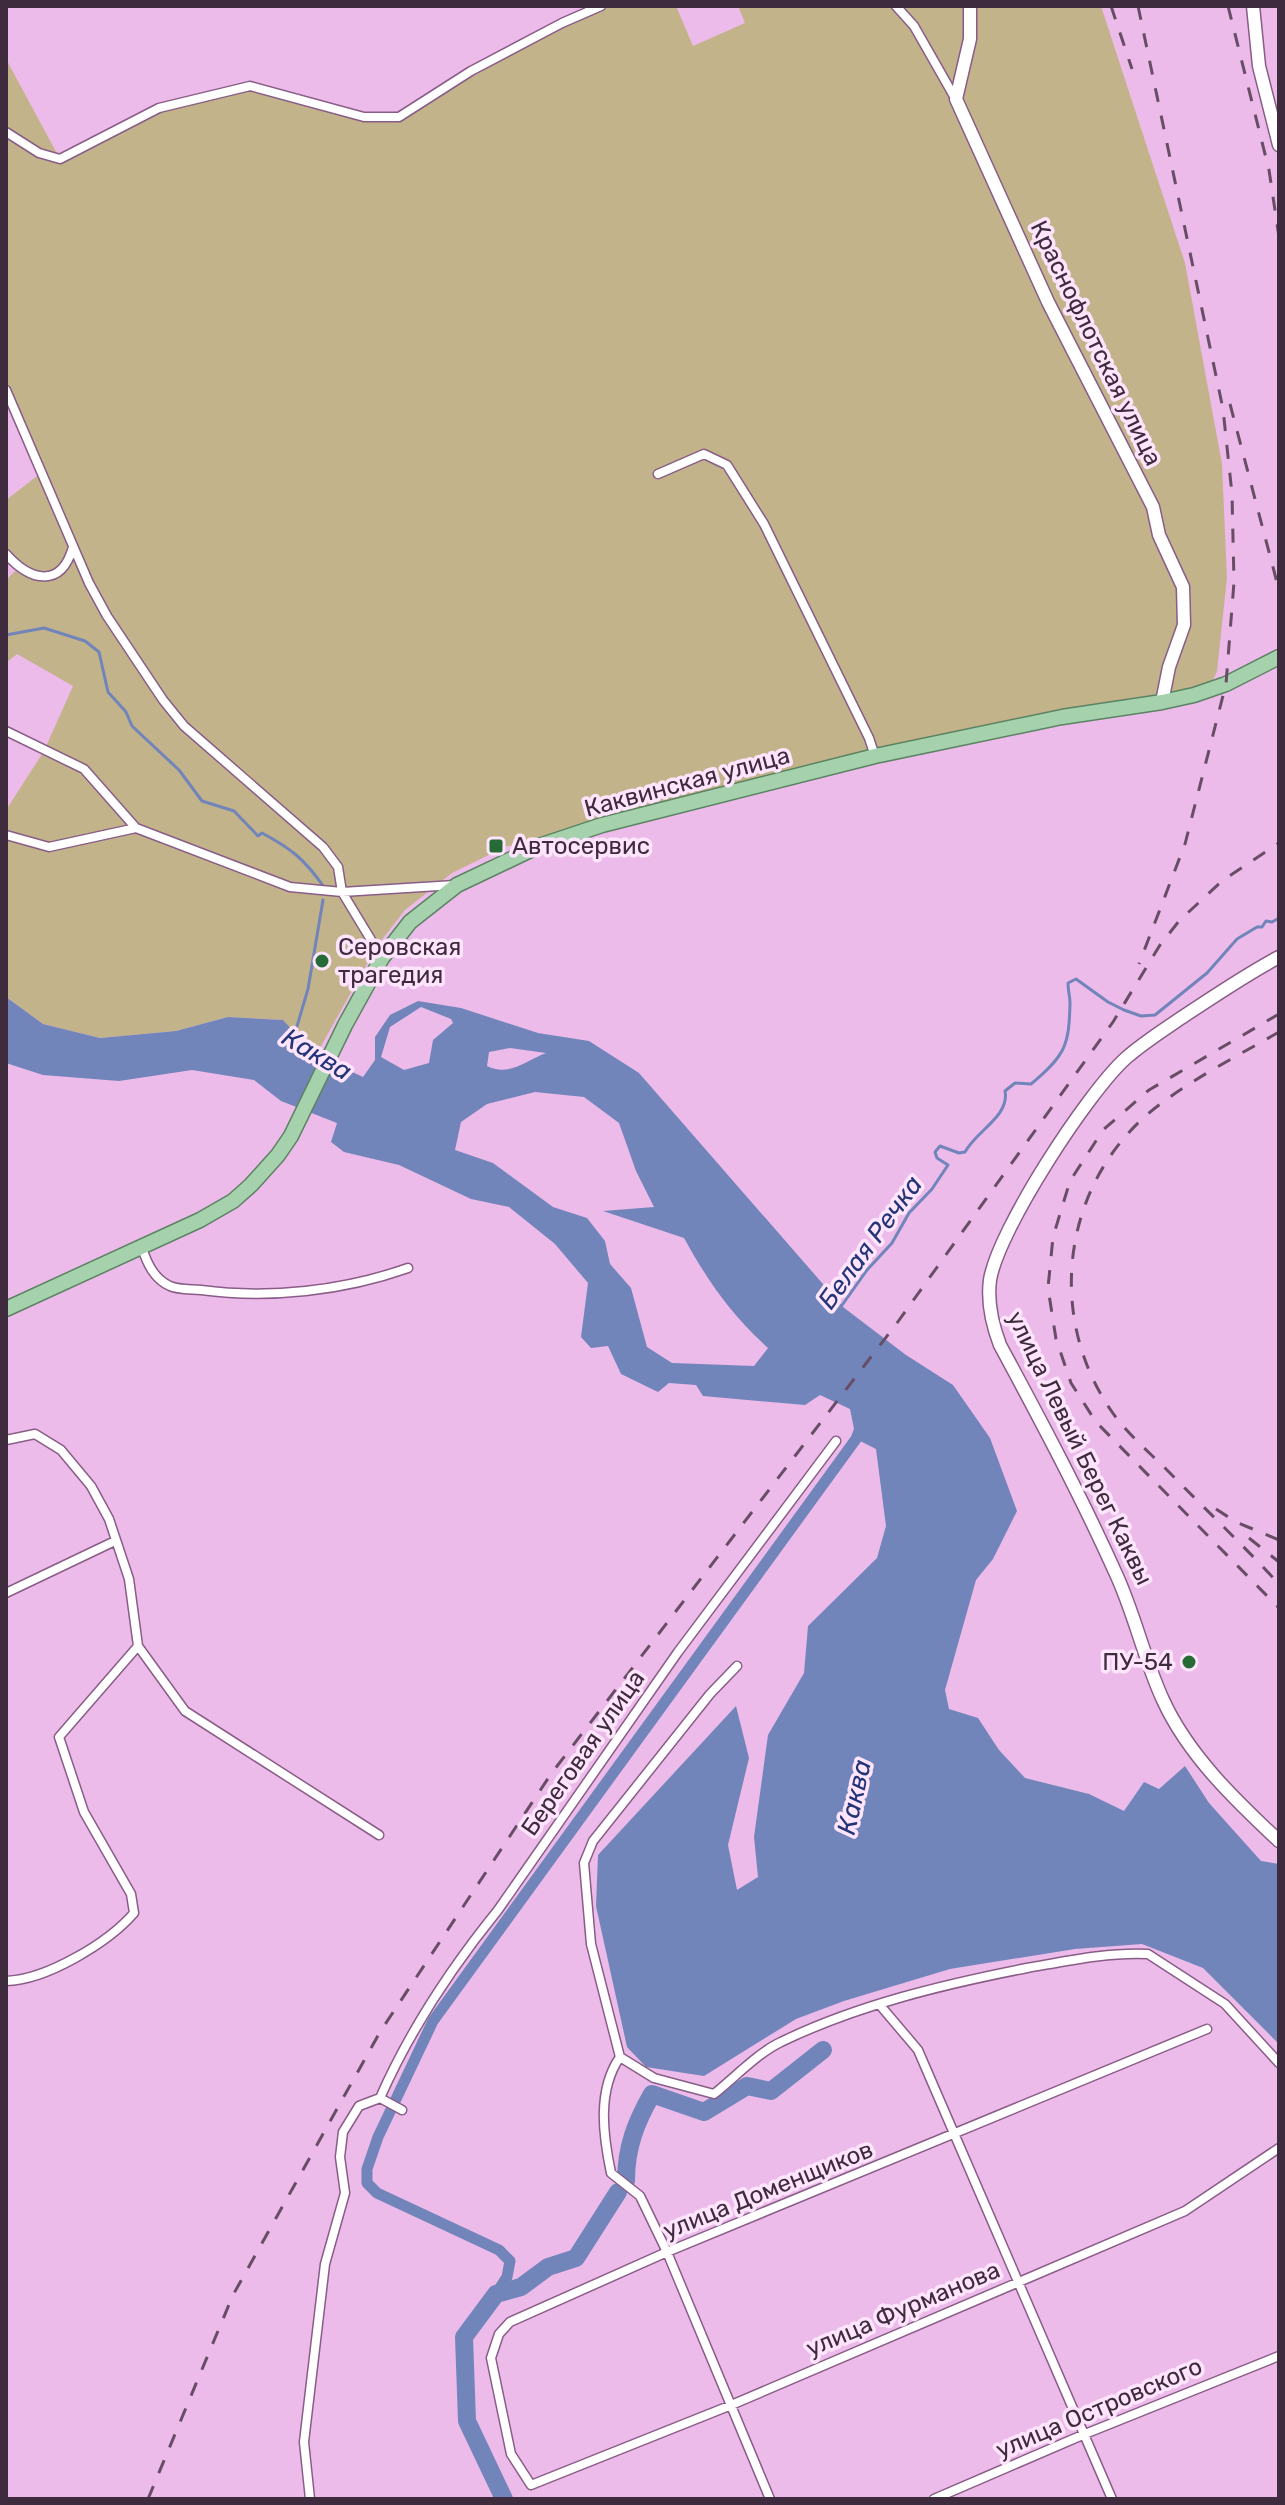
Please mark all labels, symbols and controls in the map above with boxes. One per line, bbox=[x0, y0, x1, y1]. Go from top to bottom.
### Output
street label: Краснофлотская улица bbox=[1024, 216, 1168, 470]
street label: Каквинская улица bbox=[581, 741, 793, 823]
place label: Автосервис bbox=[512, 832, 650, 860]
marker: Автосервис bbox=[487, 837, 505, 855]
place label: Серовская трагедия bbox=[338, 933, 461, 989]
marker: Серовская трагедия bbox=[313, 952, 331, 970]
water label: Каква bbox=[276, 1022, 357, 1087]
water label: Белая Речка bbox=[812, 1170, 929, 1315]
street label: улица Левый Берег Каквы bbox=[1001, 1307, 1159, 1589]
place label: ПУ-54 bbox=[1102, 1648, 1173, 1676]
marker: ПУ-54 bbox=[1180, 1653, 1198, 1671]
street label: Береговая улица bbox=[516, 1665, 650, 1841]
water label: Каква bbox=[831, 1757, 878, 1837]
street label: улица Доменщиков bbox=[659, 2135, 877, 2245]
street label: улица Фурманова bbox=[802, 2256, 1004, 2362]
street label: улица Островского bbox=[992, 2352, 1206, 2464]

